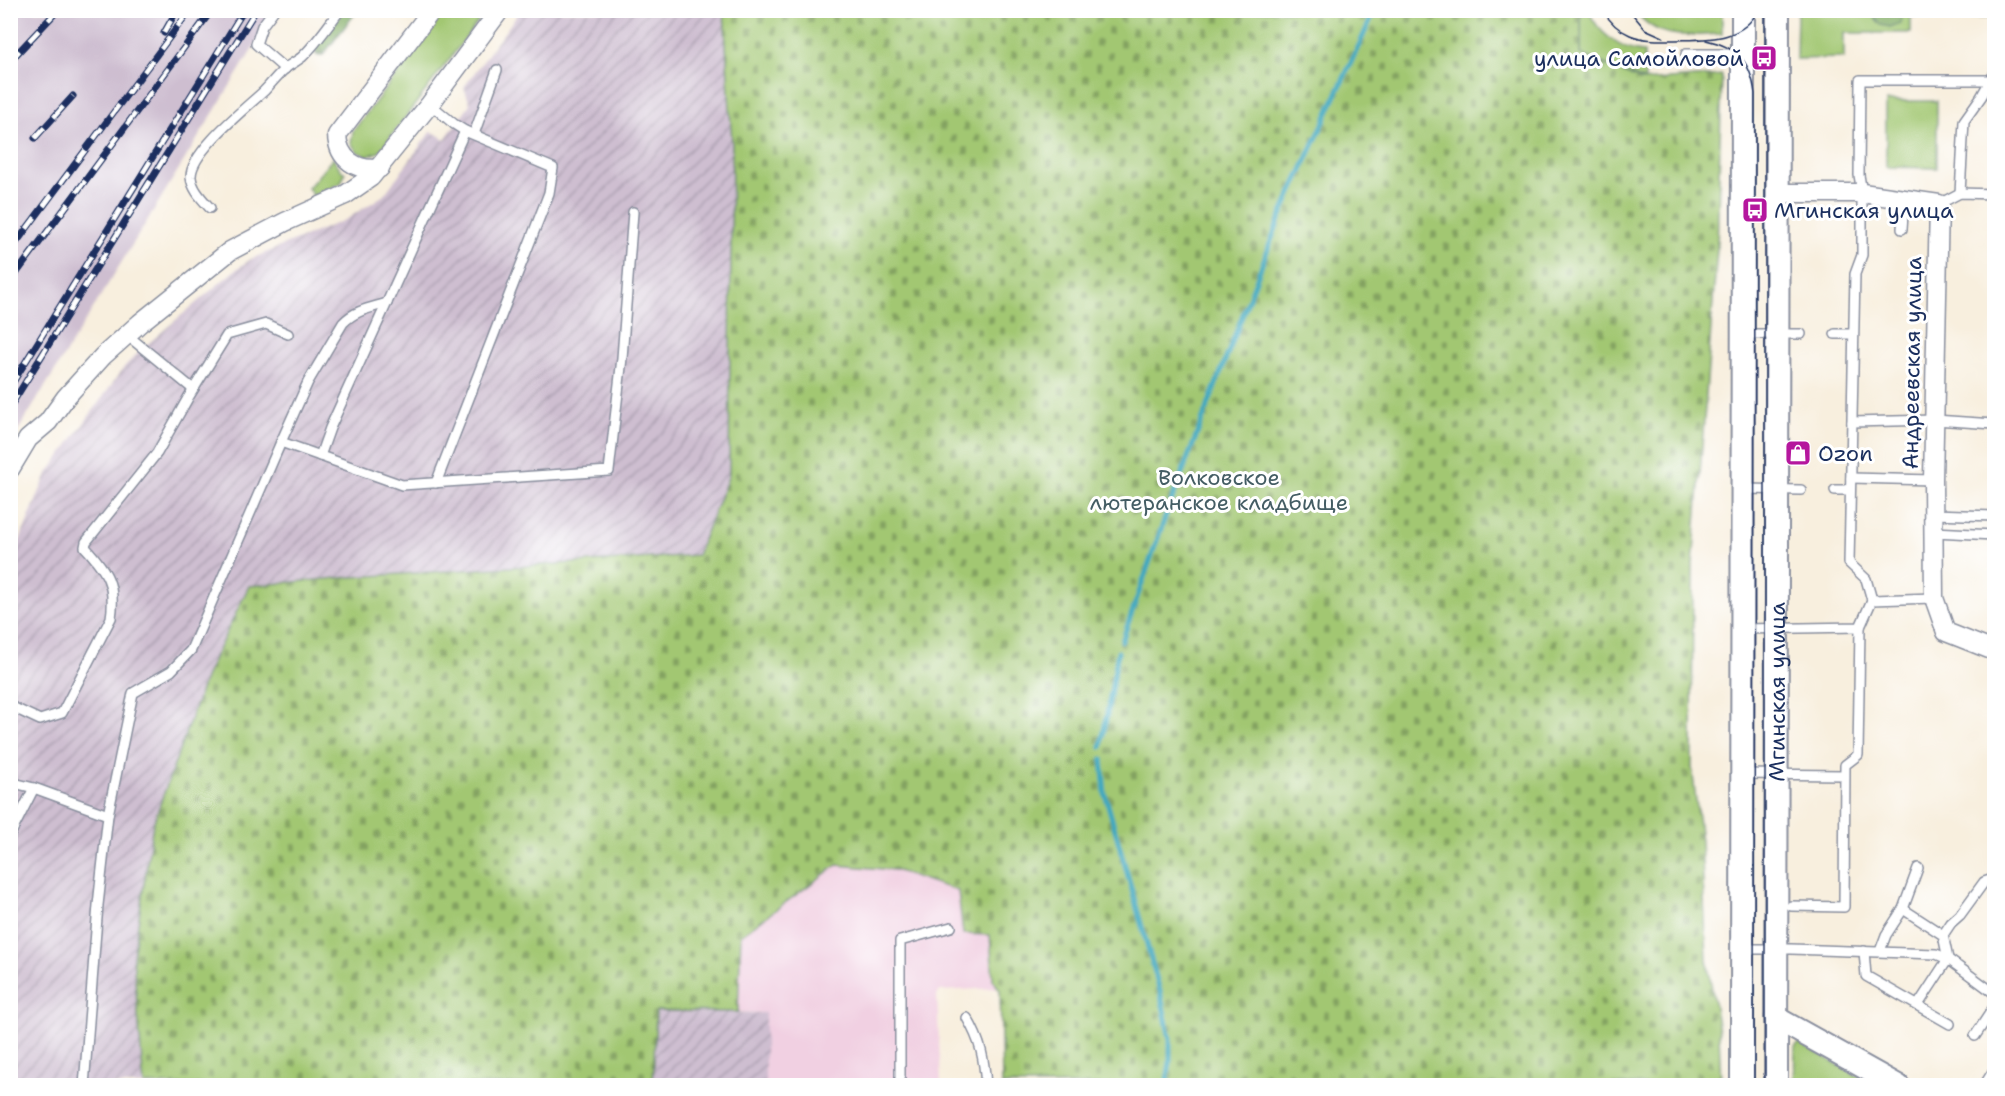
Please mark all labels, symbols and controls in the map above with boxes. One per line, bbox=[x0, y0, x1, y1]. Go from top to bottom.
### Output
bus stop icon: улица Самойловой bbox=[1749, 43, 1779, 73]
place label: улица Самойловой bbox=[1534, 44, 1744, 73]
bus stop icon: Мгинская улица bbox=[1740, 195, 1770, 225]
place label: Мгинская улица bbox=[1774, 196, 1954, 225]
street label: Андреевская улица bbox=[1896, 256, 1928, 470]
shop icon: Ozon bbox=[1783, 438, 1813, 468]
place label: Ozon bbox=[1818, 439, 1873, 468]
park label: Волковское лютеранское кладбище bbox=[1090, 463, 1348, 517]
street label: Мгинская улица bbox=[1762, 602, 1791, 782]

